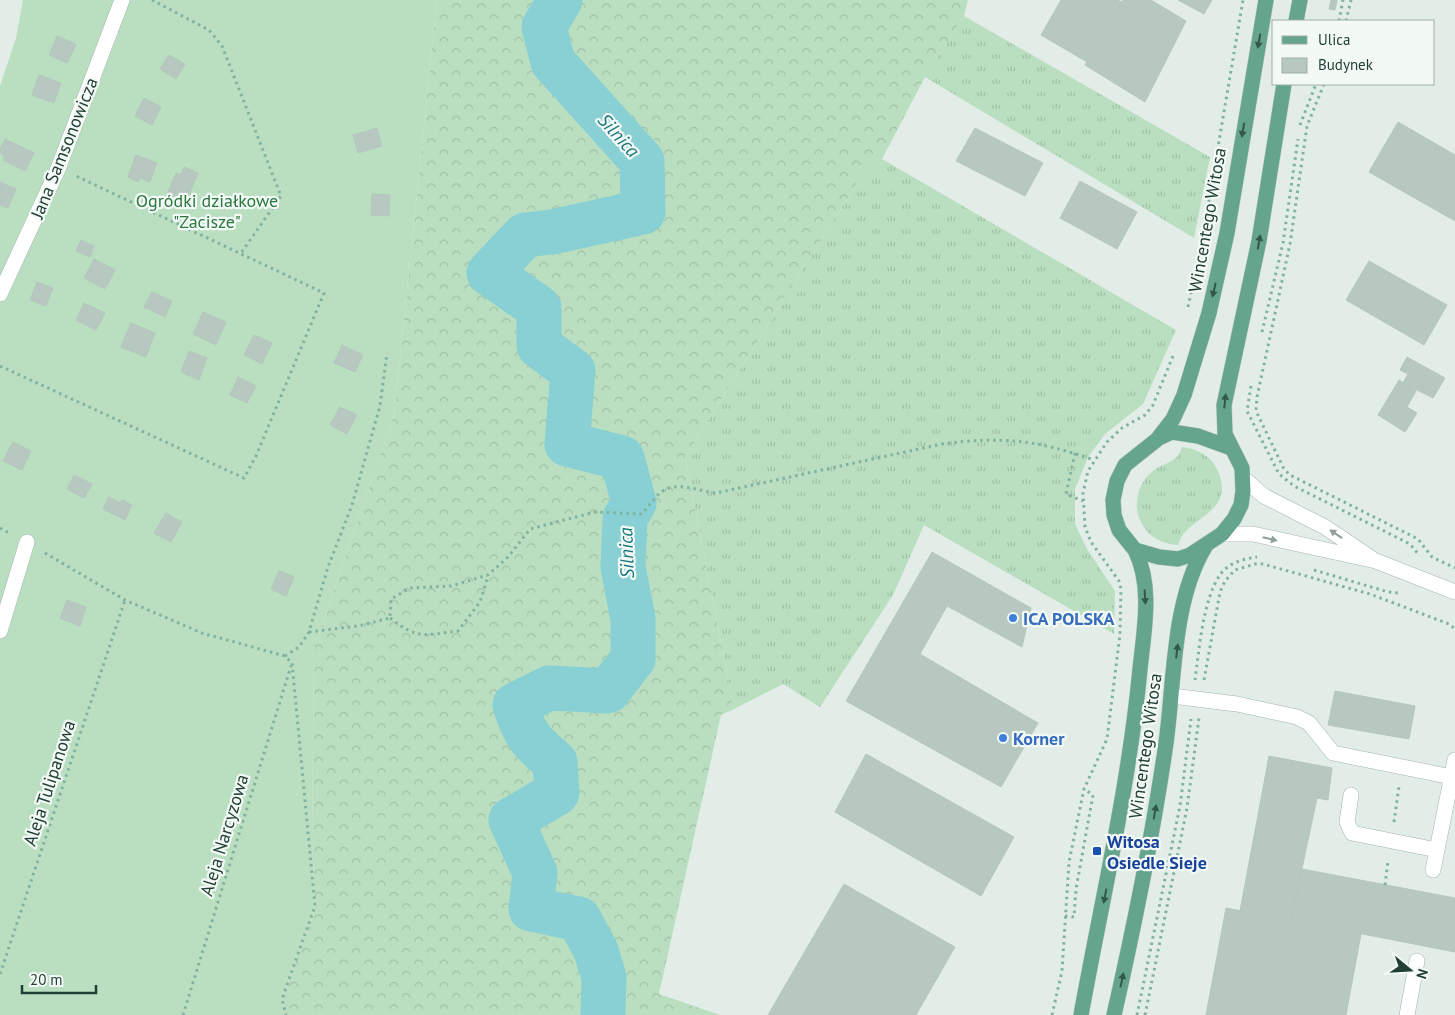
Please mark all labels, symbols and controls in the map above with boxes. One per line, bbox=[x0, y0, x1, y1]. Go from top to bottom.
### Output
legend bbox=[1272, 20, 1435, 85]
text: Ulica bbox=[1318, 30, 1350, 49]
one-way arrow bbox=[1254, 33, 1262, 49]
text: Budynek bbox=[1318, 55, 1374, 74]
street label: Jana Samsonowicza bbox=[25, 74, 103, 223]
water label: Silnica bbox=[593, 108, 646, 163]
one-way arrow bbox=[1238, 122, 1246, 138]
street label: Wincentego Witosa bbox=[1183, 146, 1231, 294]
park label: Ogródki działkowe "Zacisze" bbox=[136, 189, 278, 233]
one-way arrow bbox=[1255, 234, 1263, 250]
one-way arrow bbox=[1210, 282, 1218, 297]
one-way arrow bbox=[1221, 393, 1229, 409]
water label: Silnica bbox=[613, 526, 639, 579]
one-way arrow bbox=[1329, 529, 1343, 539]
one-way arrow bbox=[1263, 535, 1278, 543]
one-way arrow bbox=[1142, 589, 1150, 605]
place label: ICA POLSKA bbox=[1023, 607, 1115, 630]
marker: ICA POLSKA bbox=[1007, 612, 1019, 624]
one-way arrow bbox=[1173, 642, 1181, 658]
street label: Wincentego Witosa bbox=[1123, 672, 1167, 820]
street label: Aleja Tulipanowa bbox=[18, 717, 80, 849]
place label: Korner bbox=[1013, 727, 1065, 750]
marker: Korner bbox=[997, 732, 1009, 744]
street label: Aleja Narcyzowa bbox=[195, 771, 253, 899]
one-way arrow bbox=[1152, 803, 1160, 819]
place label: Witosa Osiedle Sieje bbox=[1107, 830, 1207, 874]
marker: Witosa Osiedle Sieje bbox=[1091, 845, 1103, 857]
one-way arrow bbox=[1101, 888, 1109, 904]
north arrow bbox=[1385, 945, 1435, 995]
scale bar bbox=[22, 962, 96, 994]
text: N bbox=[1412, 967, 1432, 981]
text: 20 m bbox=[30, 970, 63, 989]
one-way arrow bbox=[1118, 973, 1126, 988]

